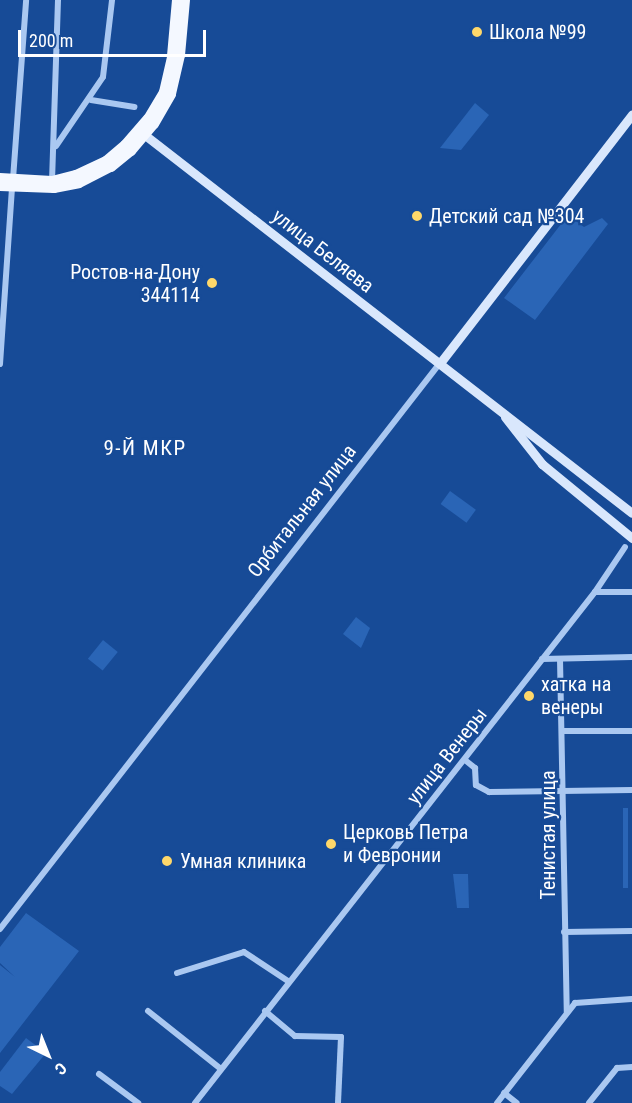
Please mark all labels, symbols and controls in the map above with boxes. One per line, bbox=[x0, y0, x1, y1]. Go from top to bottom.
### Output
scale bar bbox=[21, 18, 208, 56]
place label: Школа №99 bbox=[489, 20, 586, 44]
marker: Школа №99 bbox=[470, 25, 484, 39]
text: 200 m bbox=[29, 30, 73, 51]
street label: улица Беляева bbox=[267, 204, 379, 298]
place label: Детский сад №304 bbox=[429, 204, 584, 228]
marker: Детский сад №304 bbox=[410, 209, 424, 223]
place label: Ростов-на-Дону 344114 bbox=[70, 260, 200, 307]
marker: Ростов-на-Дону 344114 bbox=[205, 276, 219, 290]
district label: 9-Й МКР bbox=[103, 435, 187, 461]
street label: Орбитальная улица bbox=[243, 440, 361, 582]
place label: хатка на венеры bbox=[541, 672, 611, 719]
marker: хатка на венеры bbox=[522, 689, 536, 703]
street label: улица Венеры bbox=[402, 703, 492, 809]
street label: Тенистая улица bbox=[536, 771, 560, 899]
place label: Церковь Петра и Февронии bbox=[343, 820, 468, 867]
marker: Церковь Петра и Февронии bbox=[324, 837, 338, 851]
place label: Умная клиника bbox=[180, 849, 306, 873]
marker: Умная клиника bbox=[158, 852, 176, 870]
north arrow bbox=[18, 1025, 78, 1085]
text: С bbox=[51, 1058, 70, 1079]

